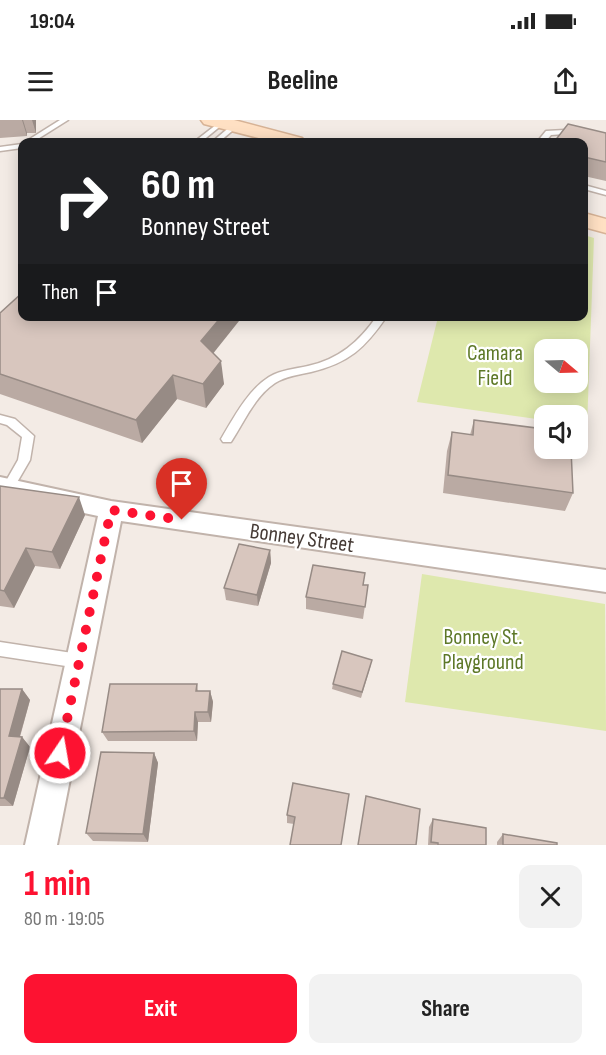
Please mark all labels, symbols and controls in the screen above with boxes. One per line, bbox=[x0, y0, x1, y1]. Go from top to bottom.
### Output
text: 19:04 bbox=[30, 8, 75, 35]
icon: menu bbox=[24, 65, 57, 98]
text: Beeline bbox=[268, 65, 338, 97]
icon: share bbox=[549, 65, 582, 98]
text: 60 m bbox=[141, 160, 215, 211]
icon: right bbox=[42, 162, 120, 240]
text: Bonney Street bbox=[141, 211, 270, 243]
icon: arrive bbox=[90, 276, 123, 309]
text: Then bbox=[42, 279, 78, 306]
north arrow bbox=[534, 339, 588, 393]
map controls bbox=[534, 339, 588, 459]
park label: Camara Field bbox=[467, 340, 523, 392]
button: sound bbox=[534, 405, 588, 459]
pin bbox=[156, 458, 207, 520]
icon: arrive bbox=[165, 467, 198, 500]
street label: Bonney Street bbox=[248, 518, 356, 559]
park label: Bonney St. Playground bbox=[442, 624, 524, 676]
position arrow bbox=[28, 721, 92, 785]
text: 1 min bbox=[24, 863, 91, 906]
button: close bbox=[519, 865, 582, 928]
text: 80 m · 19:05 bbox=[24, 907, 105, 931]
button: Exit bbox=[24, 974, 297, 1043]
button: Share bbox=[309, 974, 582, 1043]

